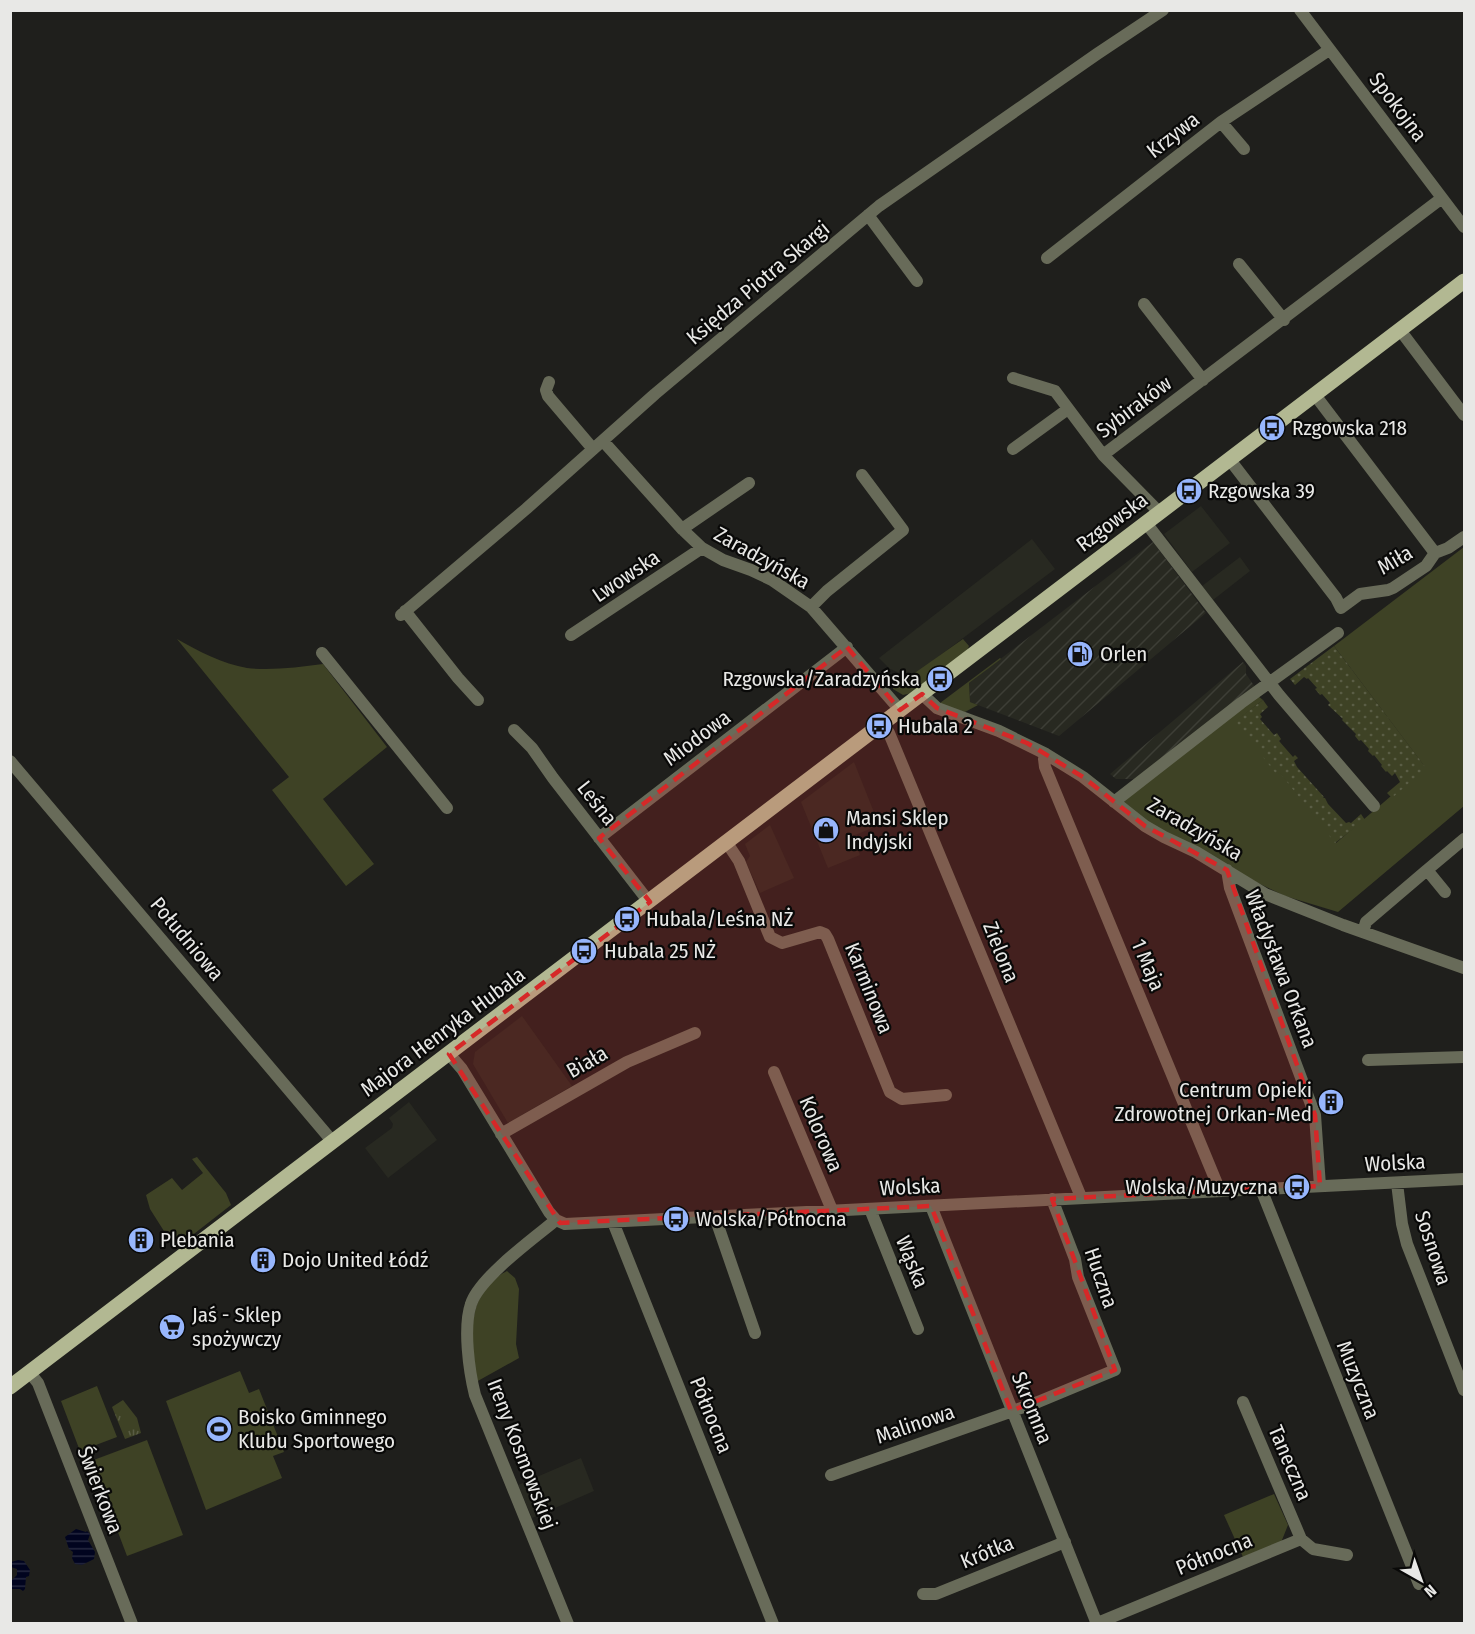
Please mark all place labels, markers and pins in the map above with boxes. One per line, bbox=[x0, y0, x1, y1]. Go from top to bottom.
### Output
bus stop icon: Rzgowska 218 bbox=[1257, 413, 1287, 443]
place label: Rzgowska 218 bbox=[1292, 415, 1407, 441]
bus stop icon: Rzgowska 39 bbox=[1174, 476, 1204, 506]
place label: Rzgowska 39 bbox=[1208, 478, 1315, 504]
fuel station icon: Orlen bbox=[1065, 639, 1095, 669]
place label: Orlen bbox=[1100, 641, 1147, 667]
bus stop icon: Rzgowska/Zaradzyńska bbox=[925, 664, 955, 694]
place label: Rzgowska/Zaradzyńska bbox=[722, 666, 920, 692]
bus stop icon: Hubala 2 bbox=[864, 711, 894, 741]
place label: Hubala 2 bbox=[898, 713, 973, 739]
place label: Mansi Sklep Indyjski bbox=[846, 805, 949, 855]
shop icon: Mansi Sklep Indyjski bbox=[811, 815, 841, 845]
bus stop icon: Hubala/Leśna NŻ bbox=[612, 904, 642, 934]
place label: Hubala/Leśna NŻ bbox=[646, 906, 794, 932]
bus stop icon: Hubala 25 NŻ bbox=[569, 936, 599, 966]
place label: Hubala 25 NŻ bbox=[604, 938, 716, 964]
place label: Centrum Opieki Zdrowotnej Orkan-Med bbox=[1115, 1077, 1312, 1127]
building icon: Centrum Opieki Zdrowotnej Orkan-Med bbox=[1316, 1087, 1346, 1117]
bus stop icon: Wolska/Muzyczna bbox=[1282, 1172, 1312, 1202]
place label: Wolska/Muzyczna bbox=[1125, 1174, 1278, 1200]
bus stop icon: Wolska/Północna bbox=[661, 1204, 691, 1234]
place label: Wolska/Północna bbox=[696, 1206, 847, 1232]
building icon: Plebania bbox=[126, 1225, 156, 1255]
place label: Plebania bbox=[160, 1227, 235, 1253]
building icon: Dojo United Łódź bbox=[248, 1245, 278, 1275]
place label: Dojo United Łódź bbox=[282, 1247, 428, 1273]
place label: Jaś - Sklep spożywczy bbox=[192, 1302, 282, 1352]
supermarket icon: Jaś - Sklep spożywczy bbox=[157, 1312, 187, 1342]
place label: Boisko Gminnego Klubu Sportowego bbox=[238, 1404, 395, 1454]
sports icon: Boisko Gminnego Klubu Sportowego bbox=[204, 1414, 234, 1444]

